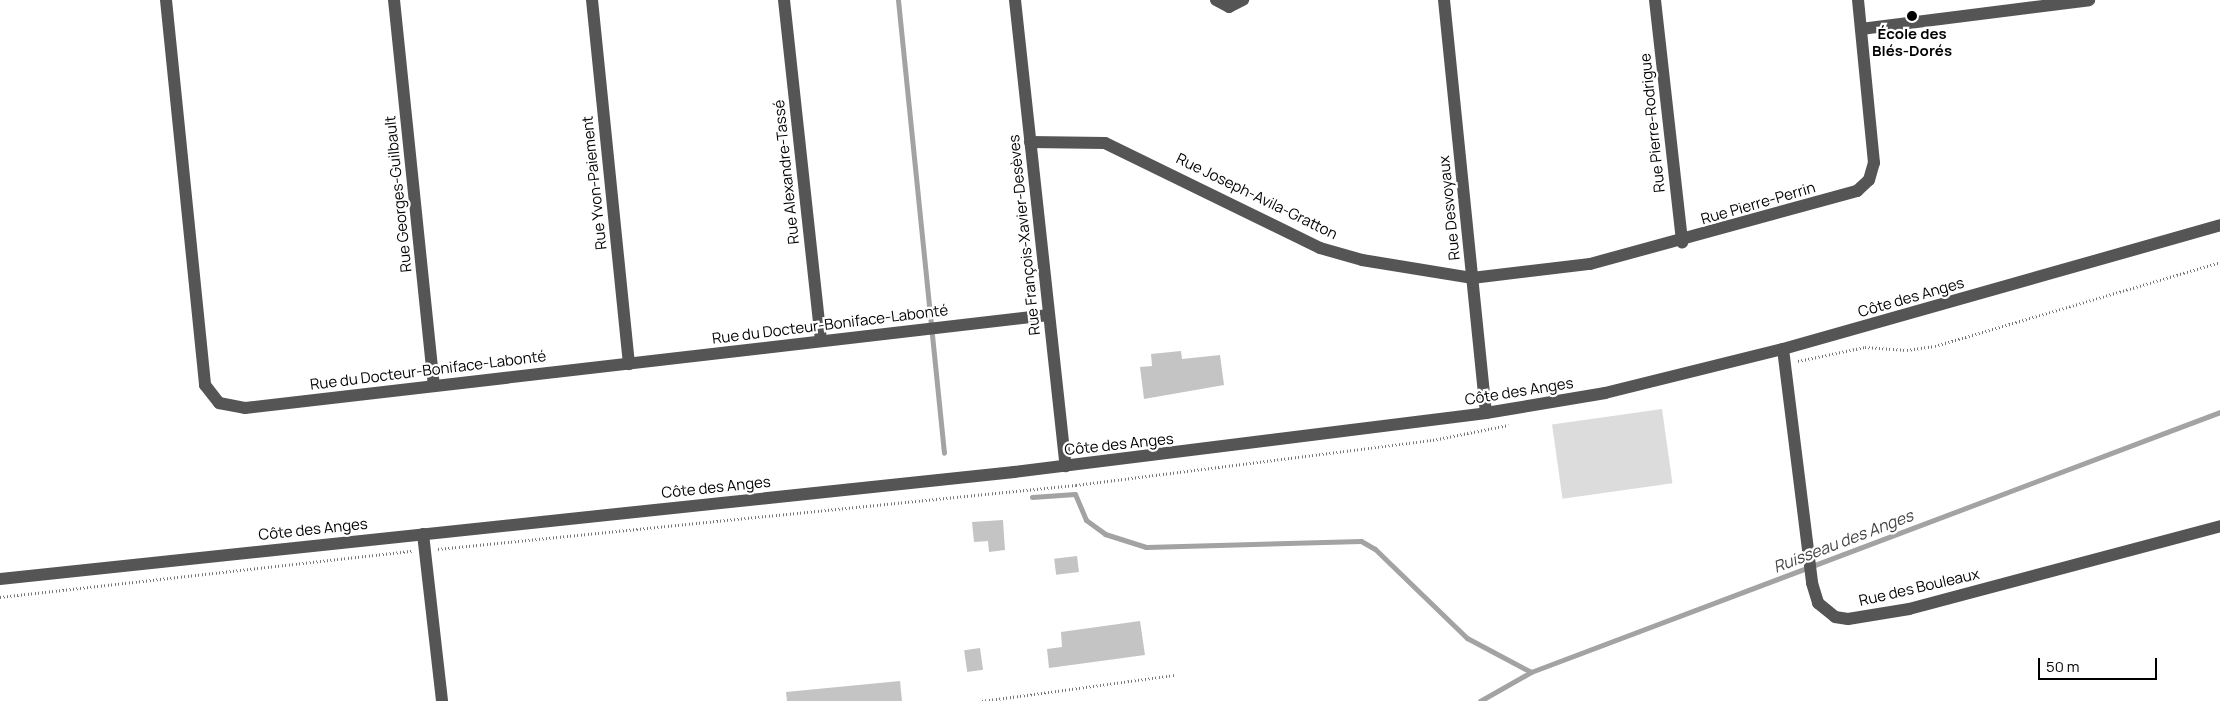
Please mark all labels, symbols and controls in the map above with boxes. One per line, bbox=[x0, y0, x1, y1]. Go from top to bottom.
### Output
marker: École des Blés-Dorés bbox=[1906, 10, 1918, 22]
place label: École des Blés-Dorés bbox=[1872, 24, 1952, 59]
street label: Rue Pierre-Rodrigue bbox=[1636, 53, 1668, 193]
street label: Rue Alexandre-Tassé bbox=[769, 99, 803, 245]
street label: Rue Georges-Guilbault bbox=[381, 115, 415, 273]
street label: Rue Yvon-Paiement bbox=[578, 115, 610, 251]
street label: Rue François-Xavier-Desèves bbox=[1005, 134, 1043, 336]
street label: Rue Joseph-Avila-Gratton bbox=[1173, 149, 1341, 243]
street label: Rue Desvoyaux bbox=[1435, 155, 1463, 261]
street label: Rue Pierre-Perrin bbox=[1699, 178, 1817, 228]
street label: Côte des Anges bbox=[1856, 273, 1966, 321]
street label: Rue du Docteur-Boniface-Labonté bbox=[711, 301, 949, 347]
street label: Rue du Docteur-Boniface-Labonté bbox=[309, 347, 547, 393]
street label: Côte des Anges bbox=[1463, 374, 1575, 408]
street label: Côte des Anges bbox=[1064, 429, 1174, 459]
street label: Côte des Anges bbox=[661, 472, 771, 502]
water label: Ruisseau des Anges bbox=[1770, 505, 1916, 577]
street label: Côte des Anges bbox=[258, 514, 368, 544]
street label: Rue des Bouleaux bbox=[1857, 564, 1981, 610]
scale bar bbox=[2040, 648, 2159, 680]
text: 50 m bbox=[2046, 656, 2080, 677]

